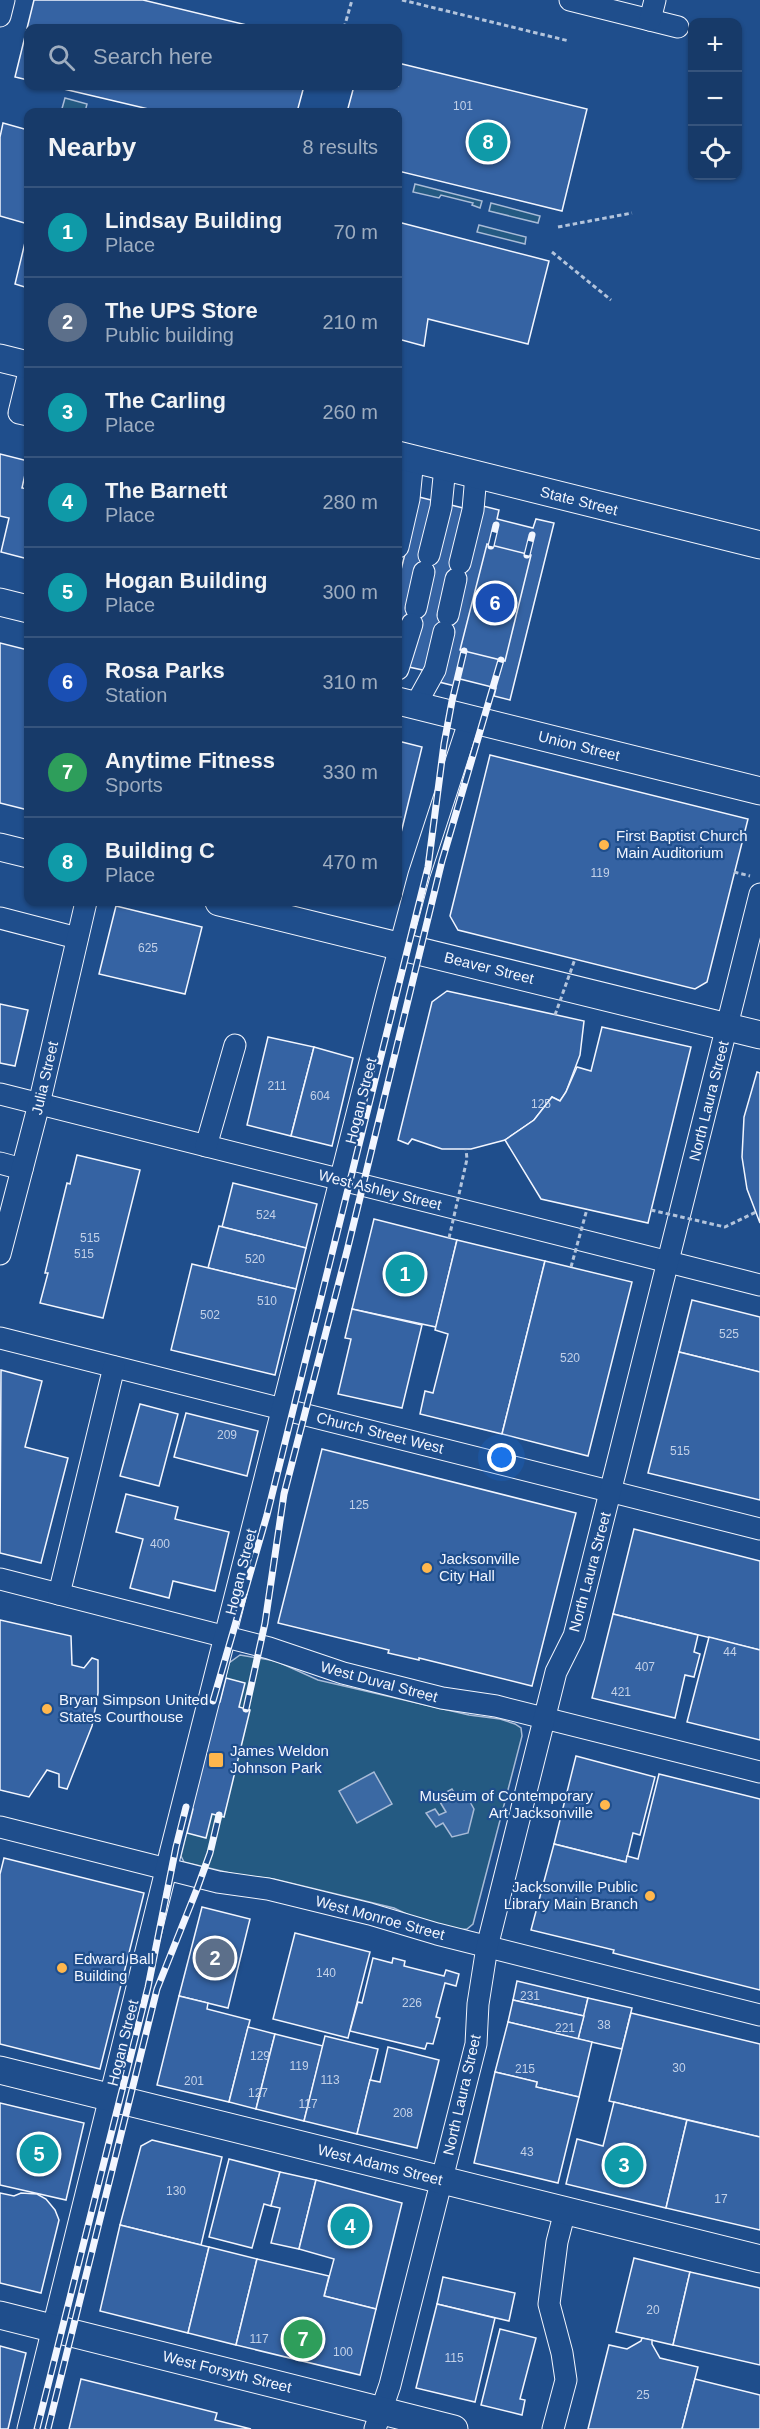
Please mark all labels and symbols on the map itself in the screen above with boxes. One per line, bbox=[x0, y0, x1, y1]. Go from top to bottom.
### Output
house number: 101 bbox=[453, 99, 473, 113]
pin: 8 bbox=[468, 120, 508, 164]
street label: State Street bbox=[539, 483, 620, 519]
pin: 6 bbox=[476, 580, 514, 626]
street label: Union Street bbox=[537, 727, 622, 764]
place label: First Baptist Church Main Auditorium bbox=[616, 827, 748, 861]
marker: First Baptist Church Main Auditorium bbox=[597, 838, 611, 852]
house number: 119 bbox=[590, 866, 610, 880]
house number: 625 bbox=[138, 941, 158, 955]
street label: Beaver Street bbox=[443, 948, 536, 987]
street label: North Laura Street bbox=[685, 1038, 732, 1163]
street label: Julia Street bbox=[28, 1039, 61, 1116]
street label: Hogan Street bbox=[342, 1055, 380, 1146]
house number: 211 bbox=[267, 1079, 287, 1093]
house number: 604 bbox=[310, 1089, 330, 1103]
house number: 125 bbox=[531, 1097, 551, 1111]
street label: West Ashley Street bbox=[317, 1166, 444, 1213]
house number: 524 bbox=[256, 1208, 276, 1222]
house number: 515 bbox=[80, 1231, 100, 1245]
house number: 515 bbox=[74, 1247, 94, 1261]
house number: 520 bbox=[245, 1252, 265, 1266]
pin: 1 bbox=[386, 1252, 424, 1296]
house number: 510 bbox=[257, 1294, 277, 1308]
house number: 502 bbox=[200, 1308, 220, 1322]
house number: 525 bbox=[719, 1327, 739, 1341]
house number: 520 bbox=[560, 1351, 580, 1365]
street label: Church Street West bbox=[315, 1408, 446, 1457]
house number: 209 bbox=[217, 1428, 237, 1442]
your location bbox=[487, 1443, 516, 1472]
house number: 515 bbox=[670, 1444, 690, 1458]
house number: 125 bbox=[349, 1498, 369, 1512]
street label: North Laura Street bbox=[565, 1509, 614, 1634]
street label: Hogan Street bbox=[222, 1526, 260, 1617]
house number: 400 bbox=[150, 1537, 170, 1551]
place label: Jacksonville City Hall bbox=[439, 1550, 520, 1584]
marker: Jacksonville City Hall bbox=[420, 1561, 434, 1575]
house number: 44 bbox=[723, 1645, 737, 1659]
street label: West Duval Street bbox=[319, 1658, 440, 1706]
house number: 407 bbox=[635, 1660, 655, 1674]
house number: 421 bbox=[611, 1685, 631, 1699]
place label: Bryan Simpson United States Courthouse bbox=[59, 1691, 208, 1725]
marker: Bryan Simpson United States Courthouse bbox=[40, 1702, 54, 1716]
place label: James Weldon Johnson Park bbox=[230, 1742, 329, 1776]
marker: James Weldon Johnson Park bbox=[207, 1751, 225, 1769]
place label: Museum of Contemporary Art Jacksonville bbox=[420, 1787, 593, 1821]
marker: Museum of Contemporary Art Jacksonville bbox=[598, 1798, 612, 1812]
place label: Jacksonville Public Library Main Branch bbox=[504, 1878, 638, 1912]
marker: Jacksonville Public Library Main Branch bbox=[643, 1889, 657, 1903]
street label: West Monroe Street bbox=[314, 1892, 447, 1943]
pin: 2 bbox=[196, 1936, 234, 1980]
place label: Edward Ball Building bbox=[74, 1950, 154, 1984]
marker: Edward Ball Building bbox=[55, 1961, 69, 1975]
house number: 140 bbox=[316, 1966, 336, 1980]
house number: 231 bbox=[520, 1989, 540, 2003]
house number: 226 bbox=[402, 1996, 422, 2010]
street label: Hogan Street bbox=[104, 1997, 142, 2088]
house number: 38 bbox=[597, 2018, 611, 2032]
house number: 221 bbox=[555, 2021, 575, 2035]
street label: North Laura Street bbox=[439, 2032, 484, 2157]
house number: 129 bbox=[250, 2049, 270, 2063]
house number: 119 bbox=[289, 2059, 309, 2073]
house number: 30 bbox=[672, 2061, 686, 2075]
house number: 215 bbox=[515, 2062, 535, 2076]
house number: 113 bbox=[320, 2073, 340, 2087]
house number: 201 bbox=[184, 2074, 204, 2088]
house number: 127 bbox=[248, 2086, 268, 2100]
house number: 117 bbox=[298, 2097, 318, 2111]
house number: 208 bbox=[393, 2106, 413, 2120]
pin: 5 bbox=[20, 2132, 58, 2176]
street label: West Adams Street bbox=[316, 2141, 445, 2188]
pin: 3 bbox=[604, 2142, 644, 2188]
house number: 43 bbox=[520, 2145, 534, 2159]
house number: 130 bbox=[166, 2184, 186, 2198]
house number: 17 bbox=[714, 2192, 728, 2206]
pin: 4 bbox=[330, 2204, 370, 2248]
house number: 20 bbox=[646, 2303, 660, 2317]
pin: 7 bbox=[284, 2316, 322, 2362]
house number: 117 bbox=[249, 2332, 269, 2346]
house number: 100 bbox=[333, 2345, 353, 2359]
street label: West Forsyth Street bbox=[161, 2347, 294, 2396]
house number: 115 bbox=[444, 2351, 464, 2365]
house number: 25 bbox=[636, 2388, 650, 2402]

